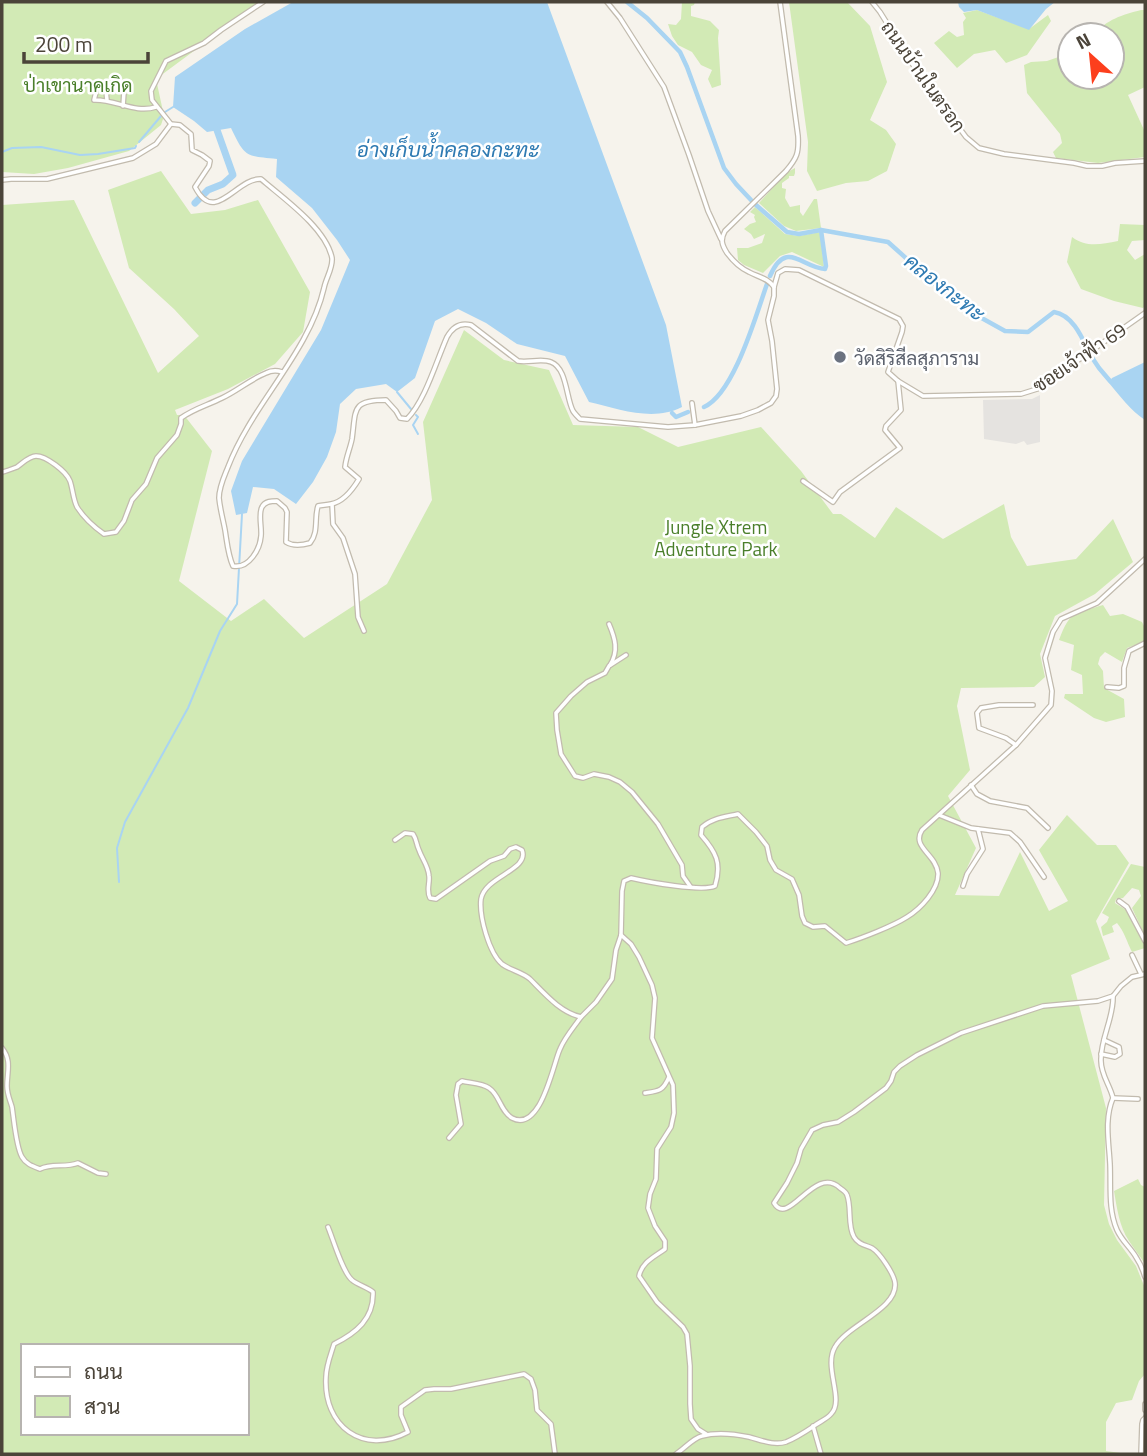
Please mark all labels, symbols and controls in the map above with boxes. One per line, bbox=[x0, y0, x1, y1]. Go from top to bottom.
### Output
street label: ถนนบ้านในตรอก bbox=[875, 14, 973, 138]
scale bar bbox=[24, 21, 149, 65]
north arrow bbox=[1056, 21, 1126, 91]
text: N bbox=[1071, 24, 1096, 56]
text: 200 m bbox=[35, 28, 92, 60]
park label: ป่าเขานาคเกิด bbox=[24, 70, 132, 99]
water label: อ่างเก็บน้ำคลองกะทะ bbox=[357, 132, 540, 165]
water label: คลองกะทะ bbox=[898, 245, 993, 329]
street label: ซอยเจ้าฟ้า 69 bbox=[1026, 315, 1132, 399]
place label: วัดสิริสีลสุภาราม bbox=[854, 343, 979, 372]
marker: วัดสิริสีลสุภาราม bbox=[832, 349, 848, 365]
park label: Jungle Xtrem Adventure Park bbox=[654, 512, 778, 563]
legend bbox=[21, 1344, 248, 1435]
text: ถนน bbox=[84, 1355, 123, 1387]
text: สวน bbox=[84, 1390, 120, 1422]

